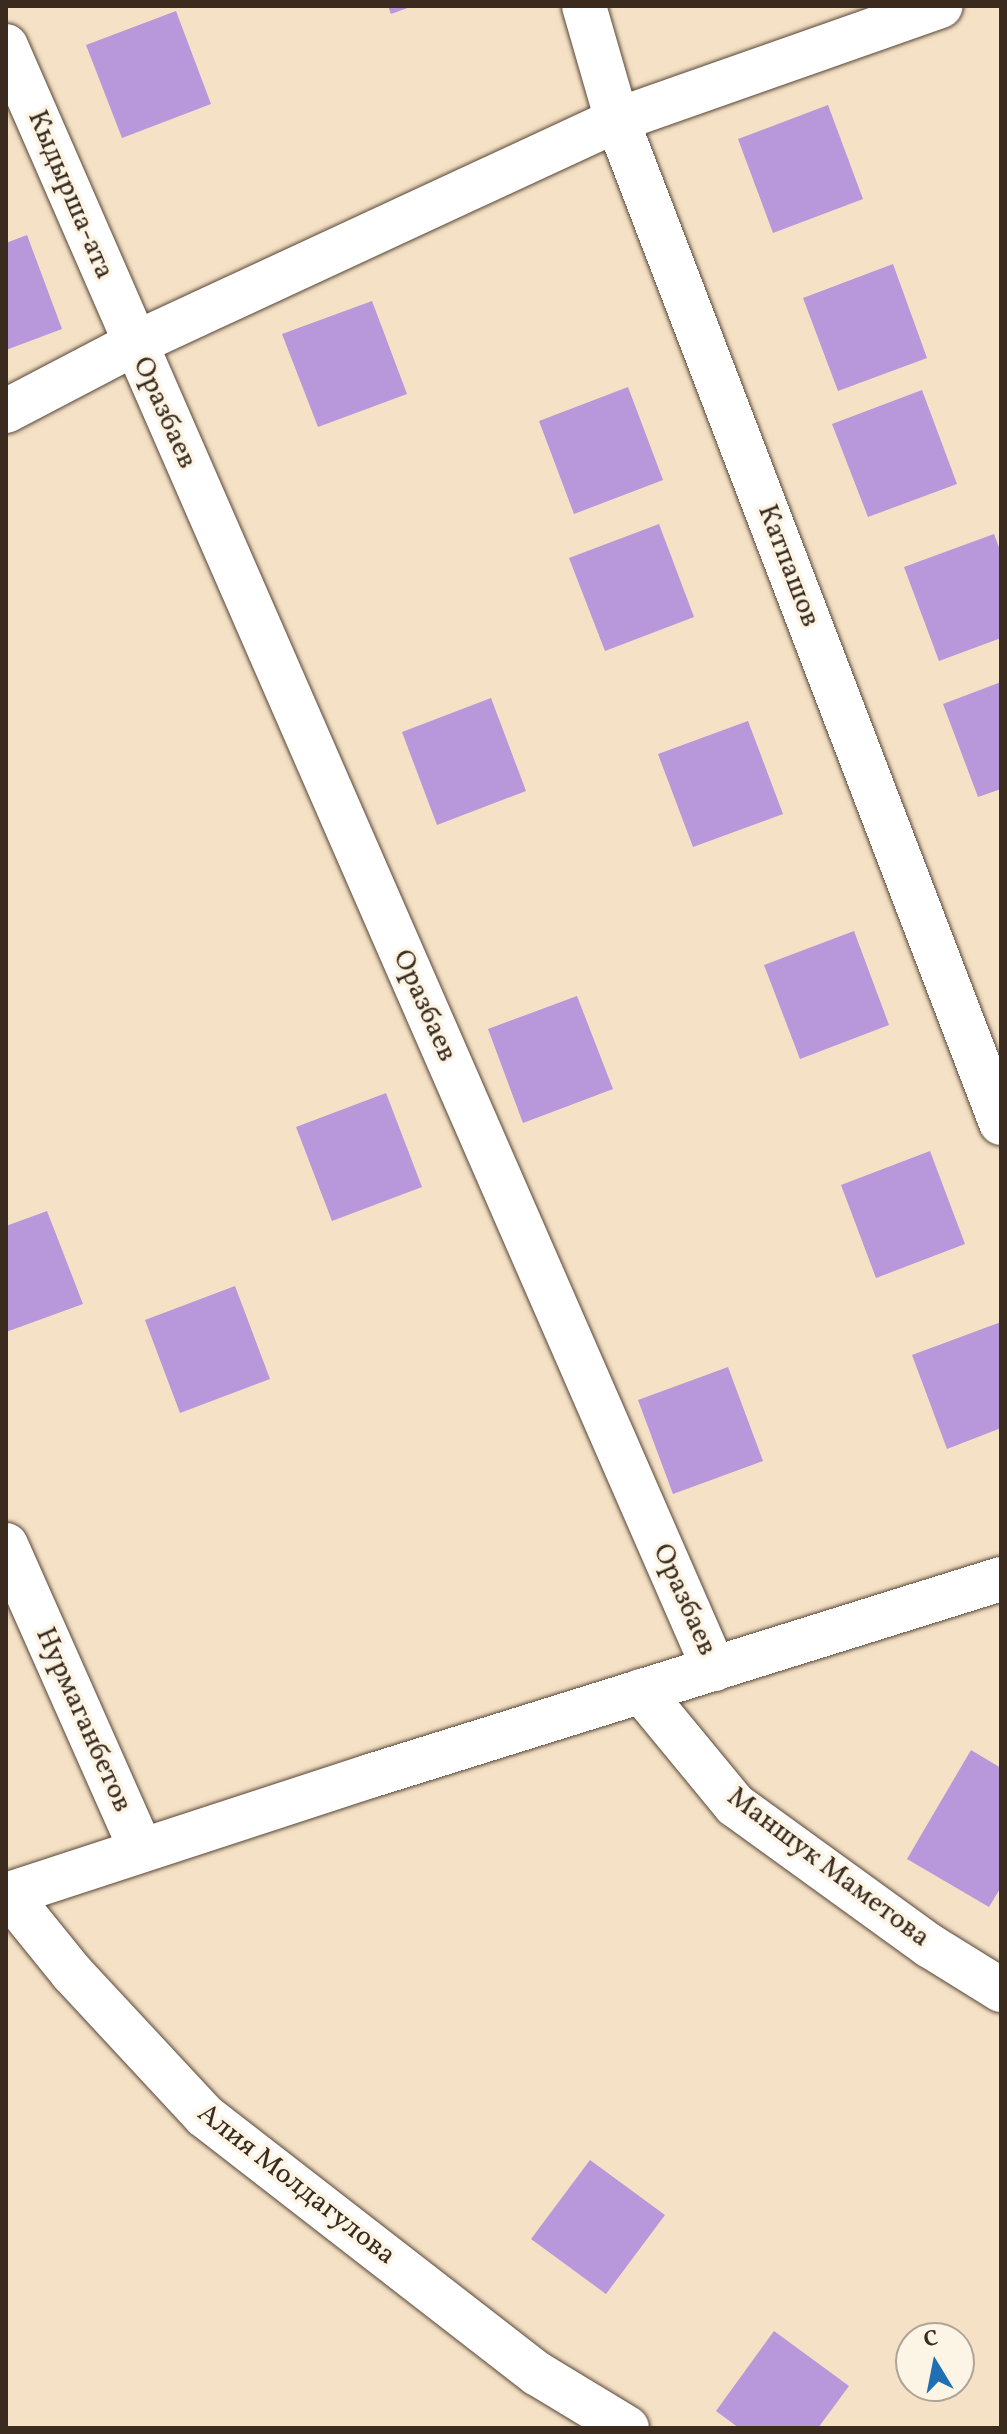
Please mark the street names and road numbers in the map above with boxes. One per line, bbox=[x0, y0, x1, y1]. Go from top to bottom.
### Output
street label: Кыдырша-ата bbox=[19, 106, 121, 284]
street label: Оразбаев bbox=[124, 352, 204, 474]
street label: Катпашов bbox=[749, 500, 827, 632]
street label: Оразбаев bbox=[384, 945, 464, 1067]
street label: Оразбаев bbox=[644, 1539, 724, 1661]
street label: Нурмаганбетов bbox=[27, 1623, 139, 1817]
street label: Маншук Маметова bbox=[720, 1781, 936, 1955]
street label: Алия Молдагулова bbox=[190, 2097, 402, 2273]

